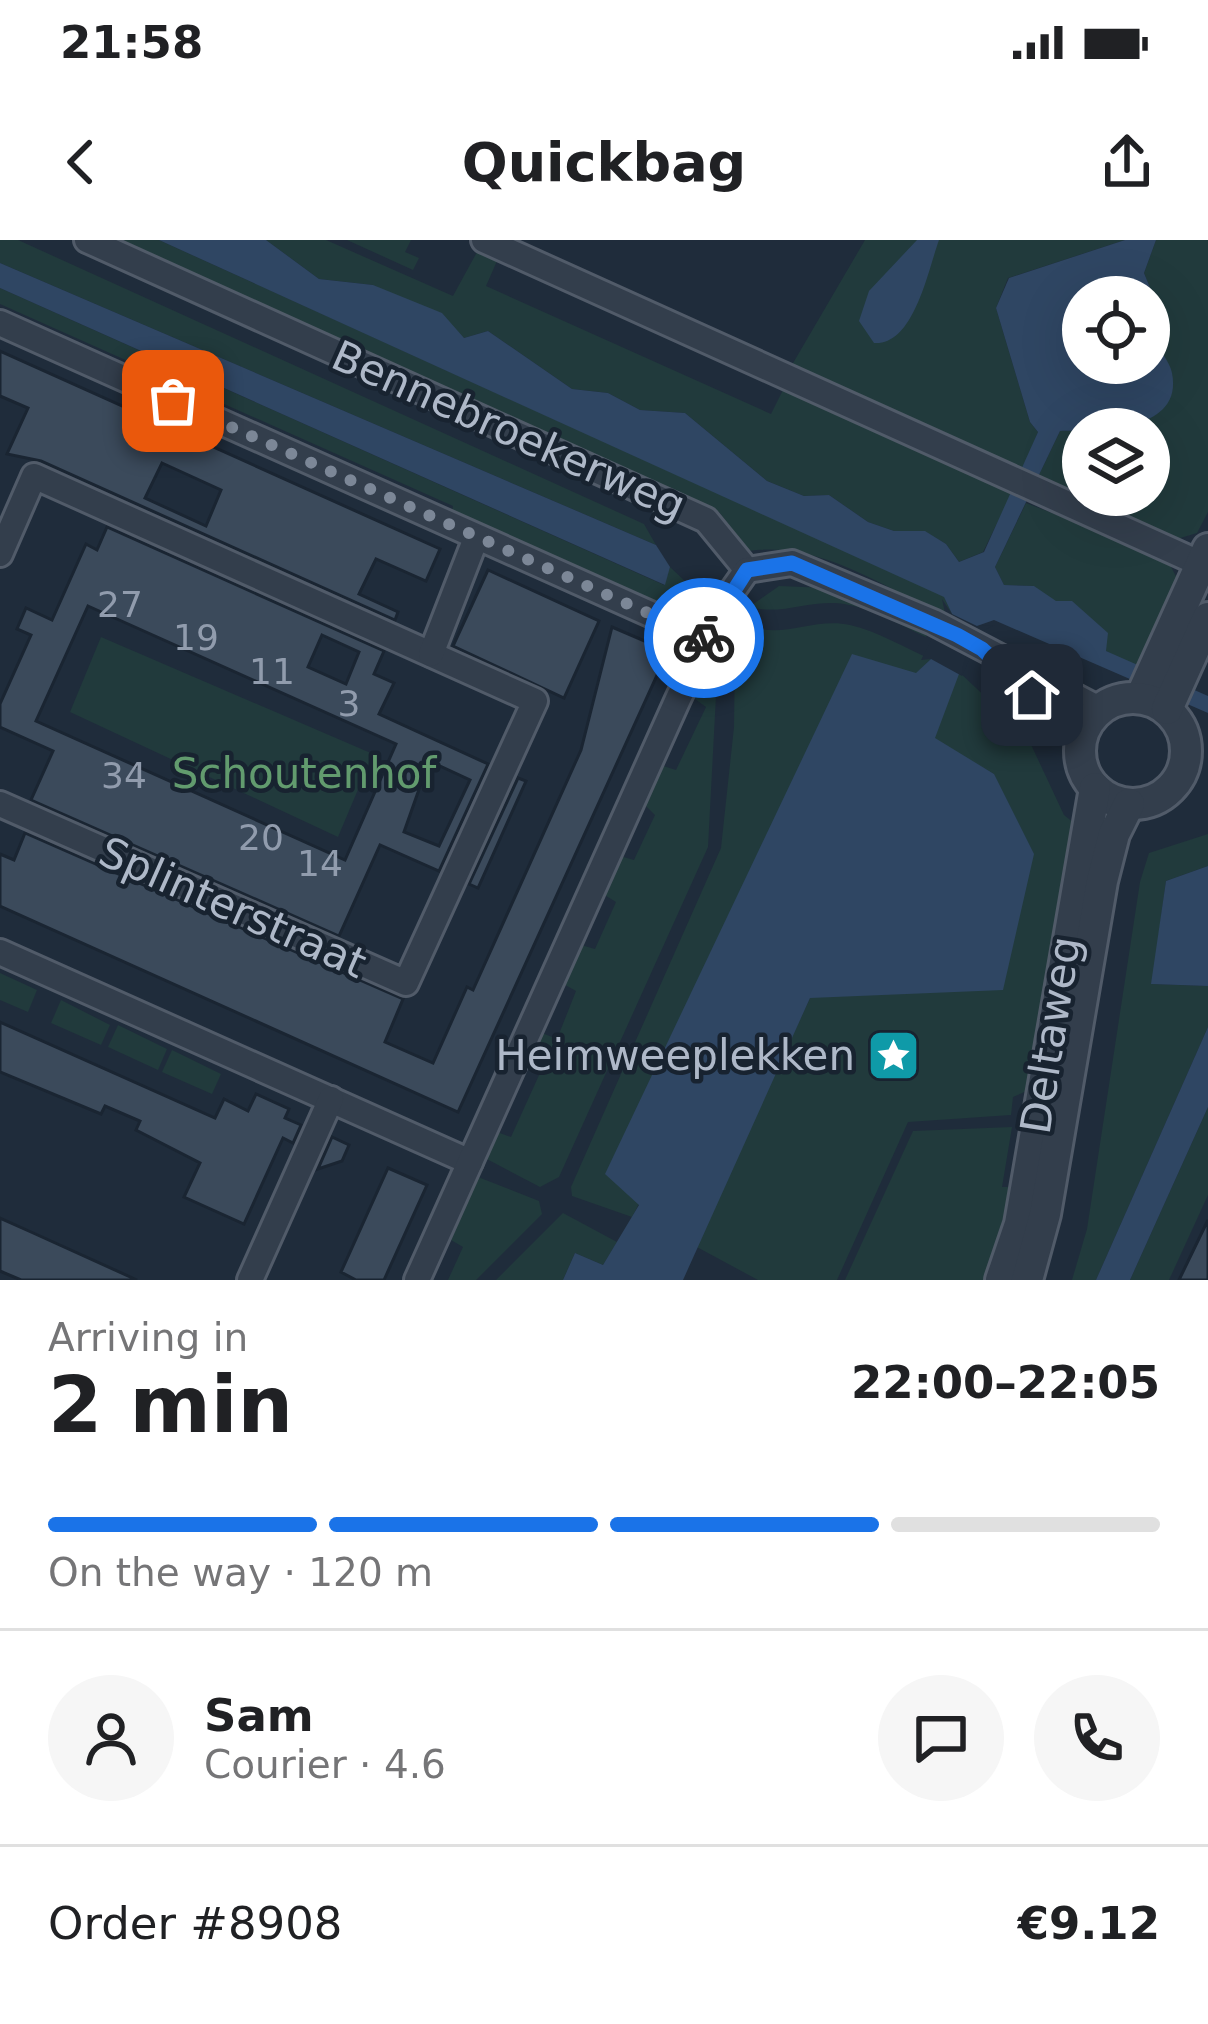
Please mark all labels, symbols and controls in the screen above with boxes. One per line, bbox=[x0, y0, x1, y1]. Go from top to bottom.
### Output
text: 21:58 bbox=[60, 16, 203, 69]
icon: back bbox=[48, 129, 114, 195]
icon: share bbox=[1094, 129, 1160, 195]
text: Quickbag bbox=[462, 131, 746, 194]
map controls bbox=[1062, 276, 1170, 516]
button: locate bbox=[1062, 276, 1170, 384]
street label: Bennebroekerweg bbox=[325, 331, 693, 530]
pin bbox=[122, 350, 224, 452]
icon: bag bbox=[140, 368, 206, 434]
button: layers bbox=[1062, 408, 1170, 516]
courier bbox=[644, 578, 764, 698]
house number: 27 bbox=[97, 584, 143, 625]
icon: bike bbox=[671, 605, 737, 671]
house number: 19 bbox=[173, 617, 219, 658]
pin bbox=[981, 644, 1083, 746]
house number: 11 bbox=[249, 651, 295, 692]
icon: home bbox=[999, 662, 1065, 728]
house number: 3 bbox=[338, 683, 360, 724]
park label: Schoutenhof bbox=[172, 749, 438, 798]
house number: 34 bbox=[101, 755, 147, 796]
house number: 20 bbox=[238, 817, 284, 858]
street label: Splinterstraat bbox=[92, 827, 374, 988]
house number: 14 bbox=[297, 843, 343, 884]
street label: Deltaweg bbox=[1011, 933, 1090, 1137]
place icon: Heimweeplekken bbox=[866, 1027, 922, 1083]
place label: Heimweeplekken bbox=[495, 1031, 855, 1080]
text: Arriving in bbox=[48, 1315, 248, 1360]
text: 22:00–22:05 bbox=[851, 1356, 1160, 1409]
text: 2 min bbox=[48, 1360, 293, 1450]
text: On the way · 120 m bbox=[48, 1550, 433, 1595]
button: person bbox=[48, 1675, 174, 1801]
button: chat bbox=[878, 1675, 1004, 1801]
button: phone bbox=[1034, 1675, 1160, 1801]
text: Sam bbox=[204, 1689, 314, 1742]
text: Courier · 4.6 bbox=[204, 1742, 446, 1787]
text: Order #8908 bbox=[48, 1897, 342, 1950]
text: €9.12 bbox=[1018, 1897, 1160, 1950]

